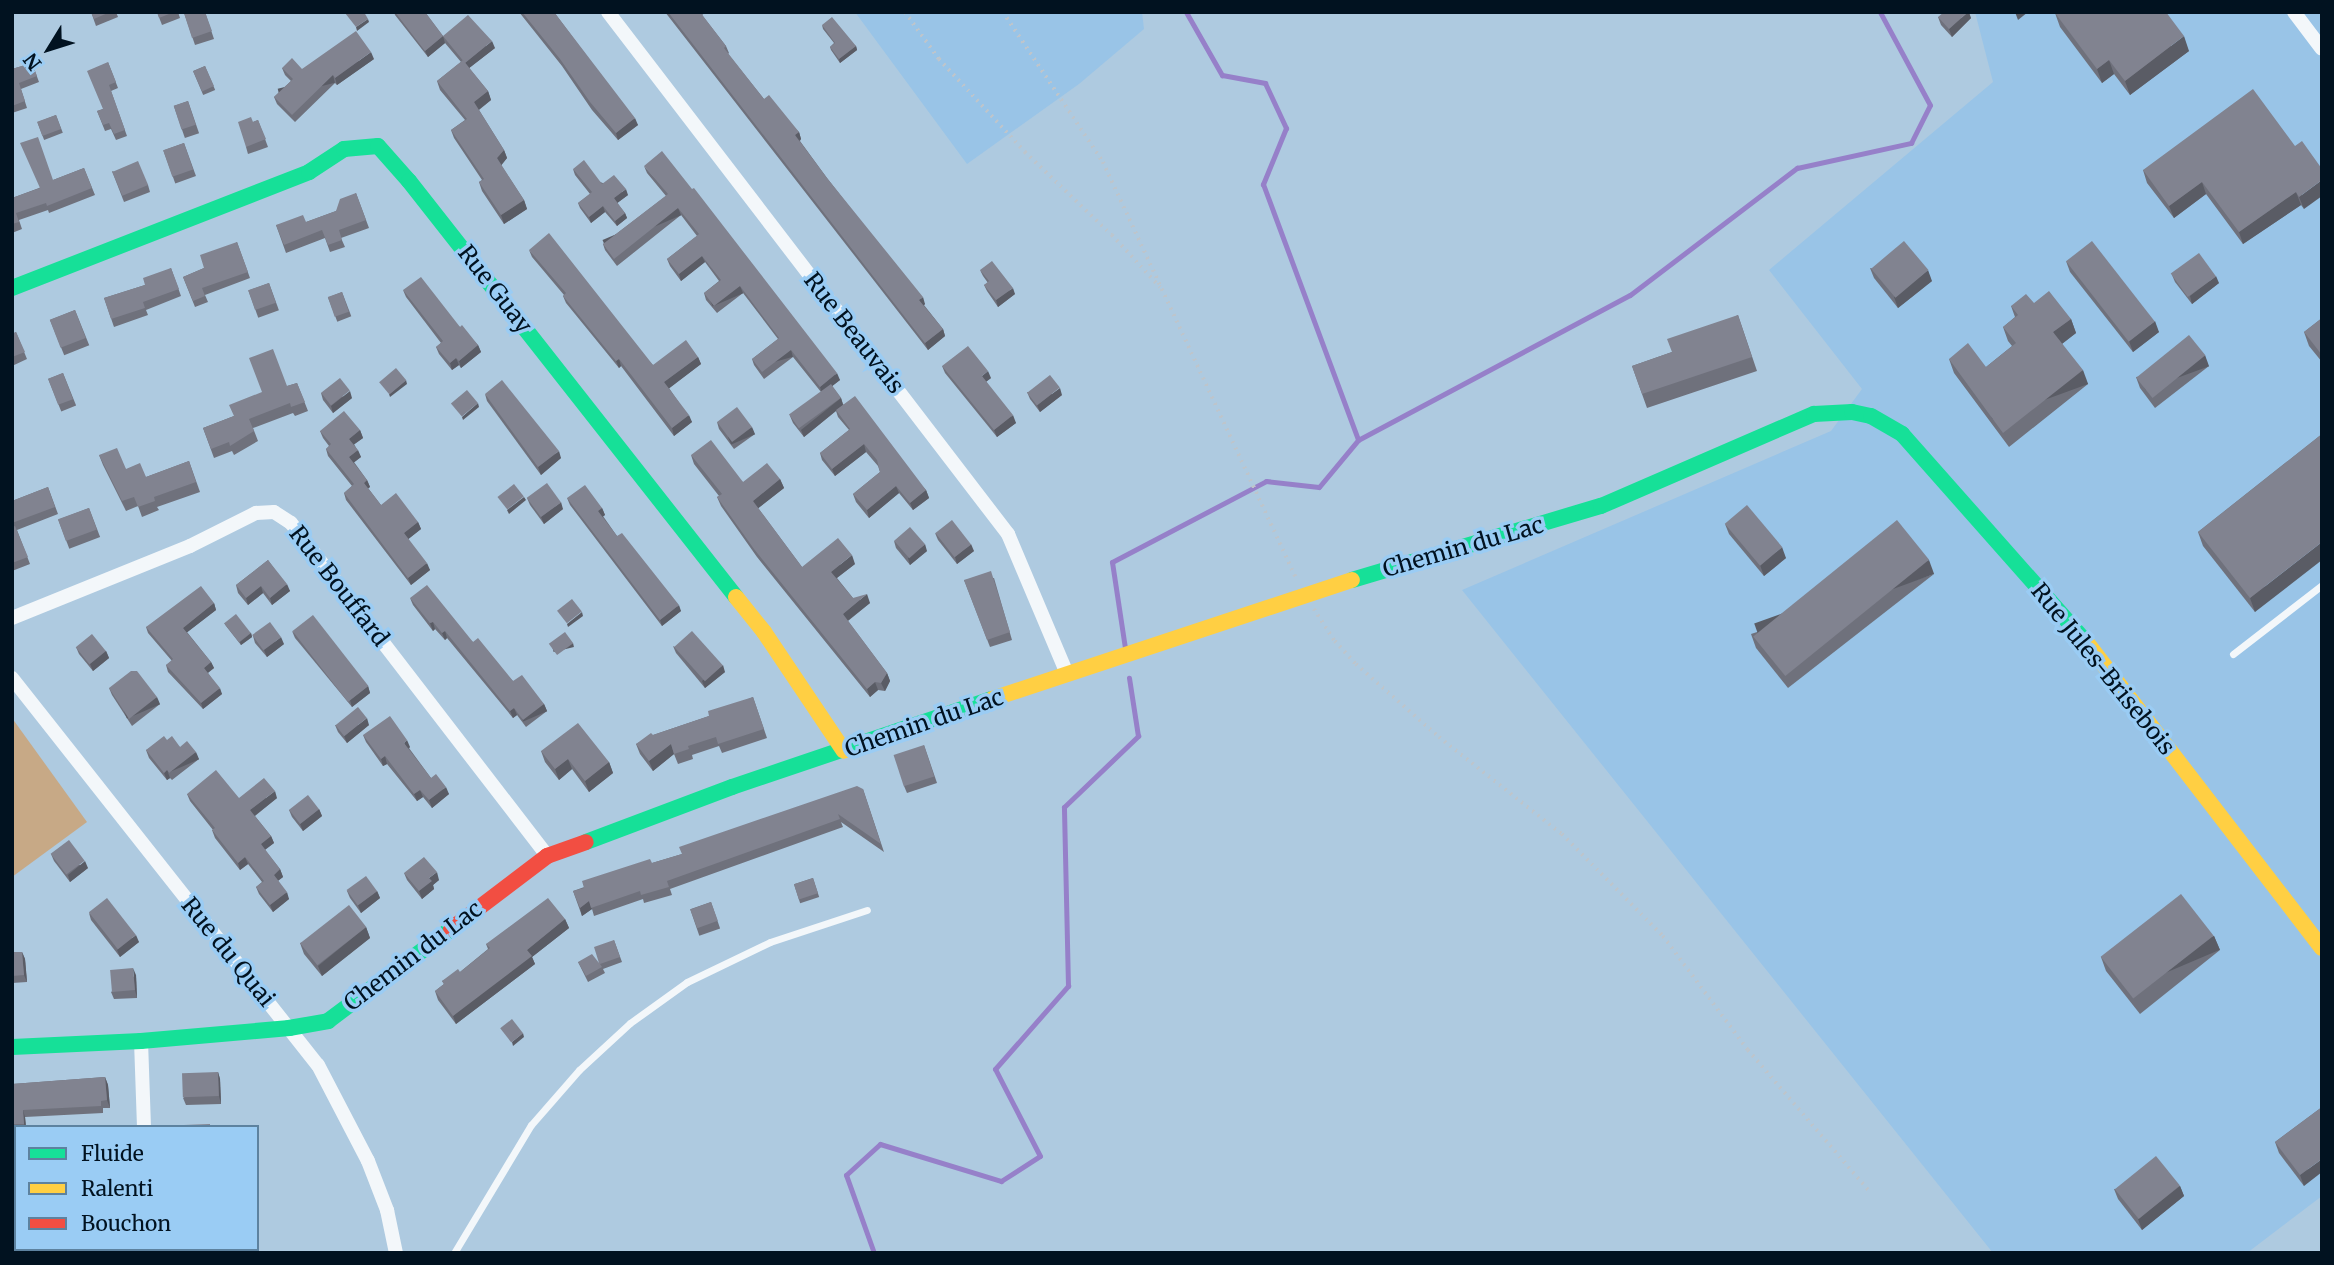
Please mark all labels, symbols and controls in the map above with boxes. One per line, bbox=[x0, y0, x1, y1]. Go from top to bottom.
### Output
north arrow bbox=[14, 14, 84, 84]
text: N bbox=[18, 49, 47, 75]
street label: Rue Guay bbox=[452, 240, 538, 338]
street label: Rue Beauvais bbox=[798, 267, 910, 399]
street label: Chemin du Lac bbox=[1380, 511, 1546, 583]
street label: Rue Bouffard bbox=[284, 520, 394, 652]
street label: Rue Jules-Brisebois bbox=[2025, 578, 2181, 760]
street label: Chemin du Lac bbox=[841, 683, 1007, 763]
street label: Rue du Quai bbox=[176, 892, 280, 1012]
street label: Chemin du Lac bbox=[338, 895, 488, 1017]
legend bbox=[14, 1125, 259, 1251]
text: Fluide bbox=[81, 1140, 144, 1167]
text: Ralenti bbox=[81, 1175, 153, 1202]
text: Bouchon bbox=[81, 1210, 171, 1237]

